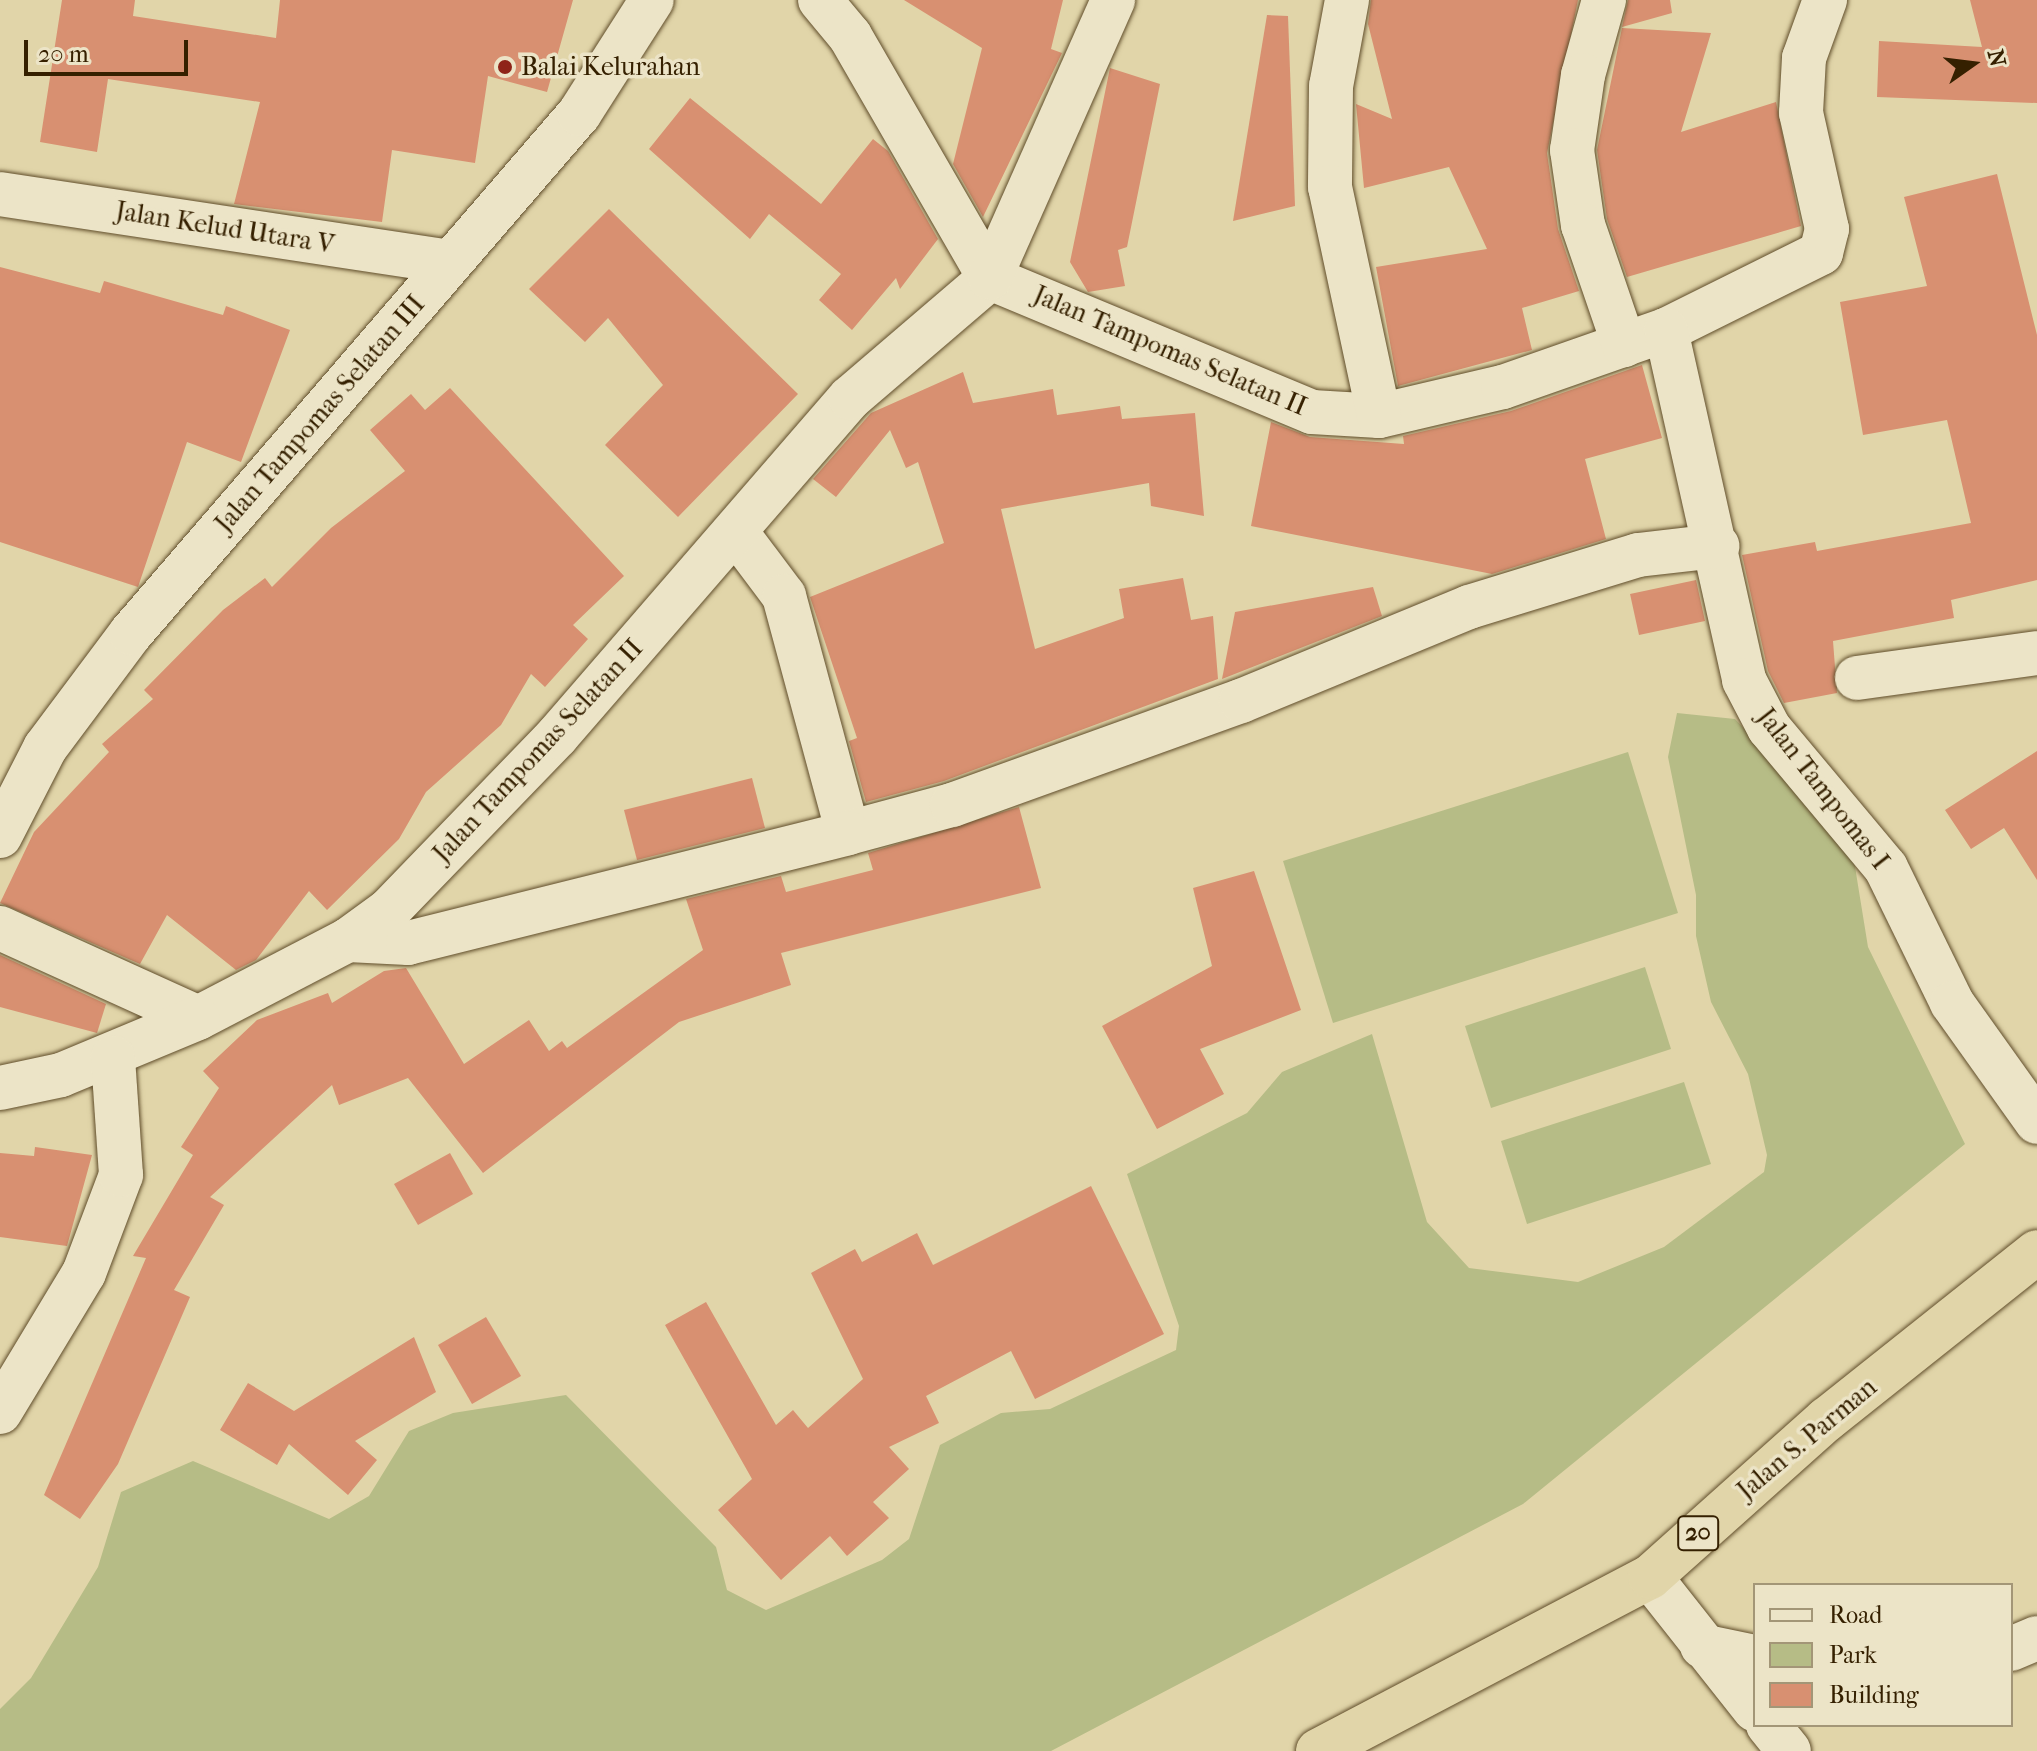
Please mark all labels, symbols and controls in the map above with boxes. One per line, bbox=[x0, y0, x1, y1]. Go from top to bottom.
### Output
scale bar bbox=[28, 24, 192, 74]
north arrow bbox=[1933, 24, 2013, 104]
text: 20 m bbox=[38, 40, 89, 68]
text: N bbox=[1982, 47, 2011, 69]
place label: Balai Kelurahan bbox=[521, 51, 700, 83]
marker: Balai Kelurahan bbox=[496, 58, 514, 76]
street label: Jalan Kelud Utara V bbox=[113, 195, 337, 261]
street label: Jalan Tampomas Selatan II bbox=[1029, 279, 1311, 423]
street label: Jalan Tampomas Selatan III bbox=[209, 289, 431, 539]
street label: Jalan Tampomas Selatan II bbox=[426, 633, 650, 869]
street label: Jalan Tampomas I bbox=[1750, 702, 1896, 876]
street label: Jalan S. Parman bbox=[1731, 1372, 1883, 1506]
road number: 20 bbox=[1676, 1513, 1720, 1553]
legend bbox=[1753, 1583, 2013, 1727]
text: Road bbox=[1829, 1601, 1882, 1629]
text: Park bbox=[1829, 1641, 1877, 1669]
text: Building bbox=[1829, 1681, 1919, 1709]

